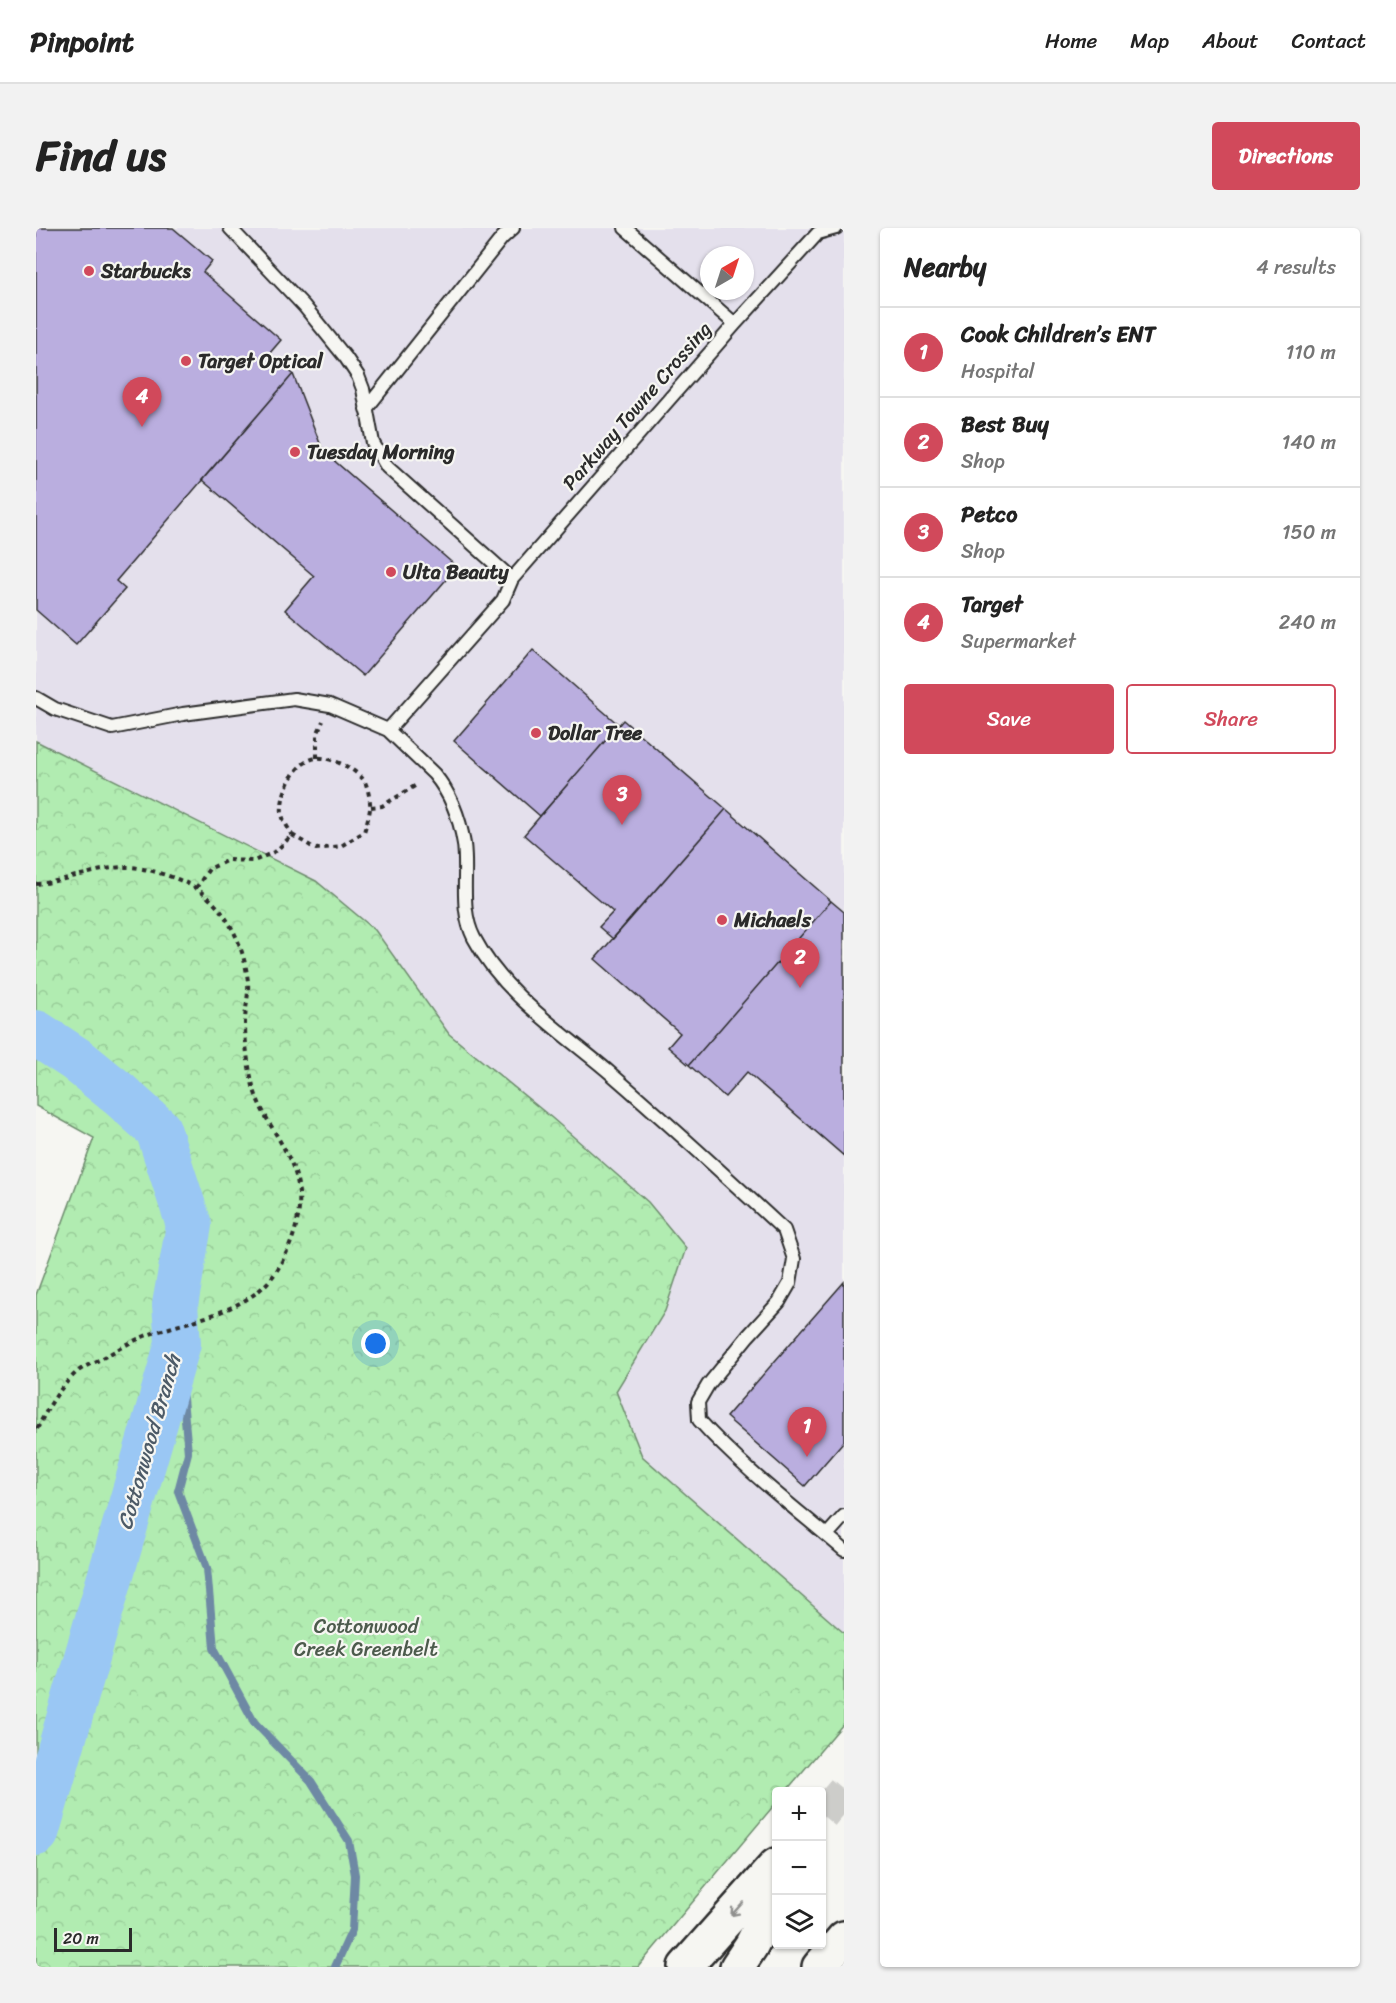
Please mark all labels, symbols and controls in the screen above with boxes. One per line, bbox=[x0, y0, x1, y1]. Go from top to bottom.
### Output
text: Pinpoint bbox=[30, 17, 134, 66]
text: Home bbox=[1045, 22, 1097, 60]
text: Map bbox=[1130, 22, 1169, 60]
text: About bbox=[1202, 22, 1259, 60]
text: Contact bbox=[1292, 22, 1366, 60]
text: Find us bbox=[36, 119, 166, 193]
button: Directions bbox=[1212, 122, 1360, 190]
text: Nearby bbox=[904, 244, 986, 290]
north arrow bbox=[700, 246, 754, 300]
text: 4 results bbox=[1256, 250, 1336, 285]
place label: Starbucks bbox=[100, 254, 192, 289]
marker: Starbucks bbox=[82, 264, 96, 278]
street label: Parkway Towne Crossing bbox=[553, 314, 721, 498]
text: Cook Children’s ENT bbox=[961, 315, 1155, 354]
text: 1 bbox=[919, 335, 928, 370]
text: 110 m bbox=[1286, 335, 1336, 370]
place label: Target Optical bbox=[198, 344, 324, 379]
marker: Target Optical bbox=[179, 354, 193, 368]
text: Hospital bbox=[961, 354, 1034, 389]
pin: 4 bbox=[122, 378, 162, 427]
text: Best Buy bbox=[961, 405, 1049, 444]
text: 2 bbox=[918, 425, 929, 460]
text: 140 m bbox=[1282, 425, 1336, 460]
place label: Tuesday Morning bbox=[307, 435, 454, 470]
text: Shop bbox=[961, 444, 1005, 479]
marker: Tuesday Morning bbox=[288, 445, 302, 459]
text: Petco bbox=[961, 495, 1017, 534]
text: 3 bbox=[918, 515, 929, 550]
text: 150 m bbox=[1282, 515, 1336, 550]
text: Shop bbox=[961, 534, 1005, 569]
place label: Ulta Beauty bbox=[403, 555, 509, 590]
marker: Ulta Beauty bbox=[384, 565, 398, 579]
text: Target bbox=[961, 585, 1023, 624]
text: 4 bbox=[917, 605, 930, 640]
text: 240 m bbox=[1279, 605, 1336, 640]
text: Supermarket bbox=[961, 624, 1076, 659]
button: Save bbox=[904, 684, 1114, 754]
button: Share bbox=[1126, 684, 1336, 754]
place label: Dollar Tree bbox=[548, 716, 643, 751]
marker: Dollar Tree bbox=[529, 726, 543, 740]
pin: 3 bbox=[602, 776, 642, 825]
place label: Michaels bbox=[733, 903, 812, 938]
marker: Michaels bbox=[715, 913, 729, 927]
pin: 2 bbox=[780, 938, 819, 988]
your location bbox=[361, 1329, 390, 1358]
water label: Cottonwood Branch bbox=[106, 1348, 193, 1534]
pin: 1 bbox=[788, 1408, 826, 1457]
park label: Cottonwood Creek Greenbelt bbox=[294, 1609, 438, 1667]
map controls bbox=[772, 1787, 826, 1949]
button: + bbox=[772, 1787, 826, 1841]
button: − bbox=[772, 1841, 826, 1895]
button: layers bbox=[772, 1895, 826, 1949]
one-way arrow bbox=[730, 1901, 744, 1916]
text: 20 m bbox=[63, 1924, 99, 1953]
scale bar bbox=[54, 1925, 132, 1952]

